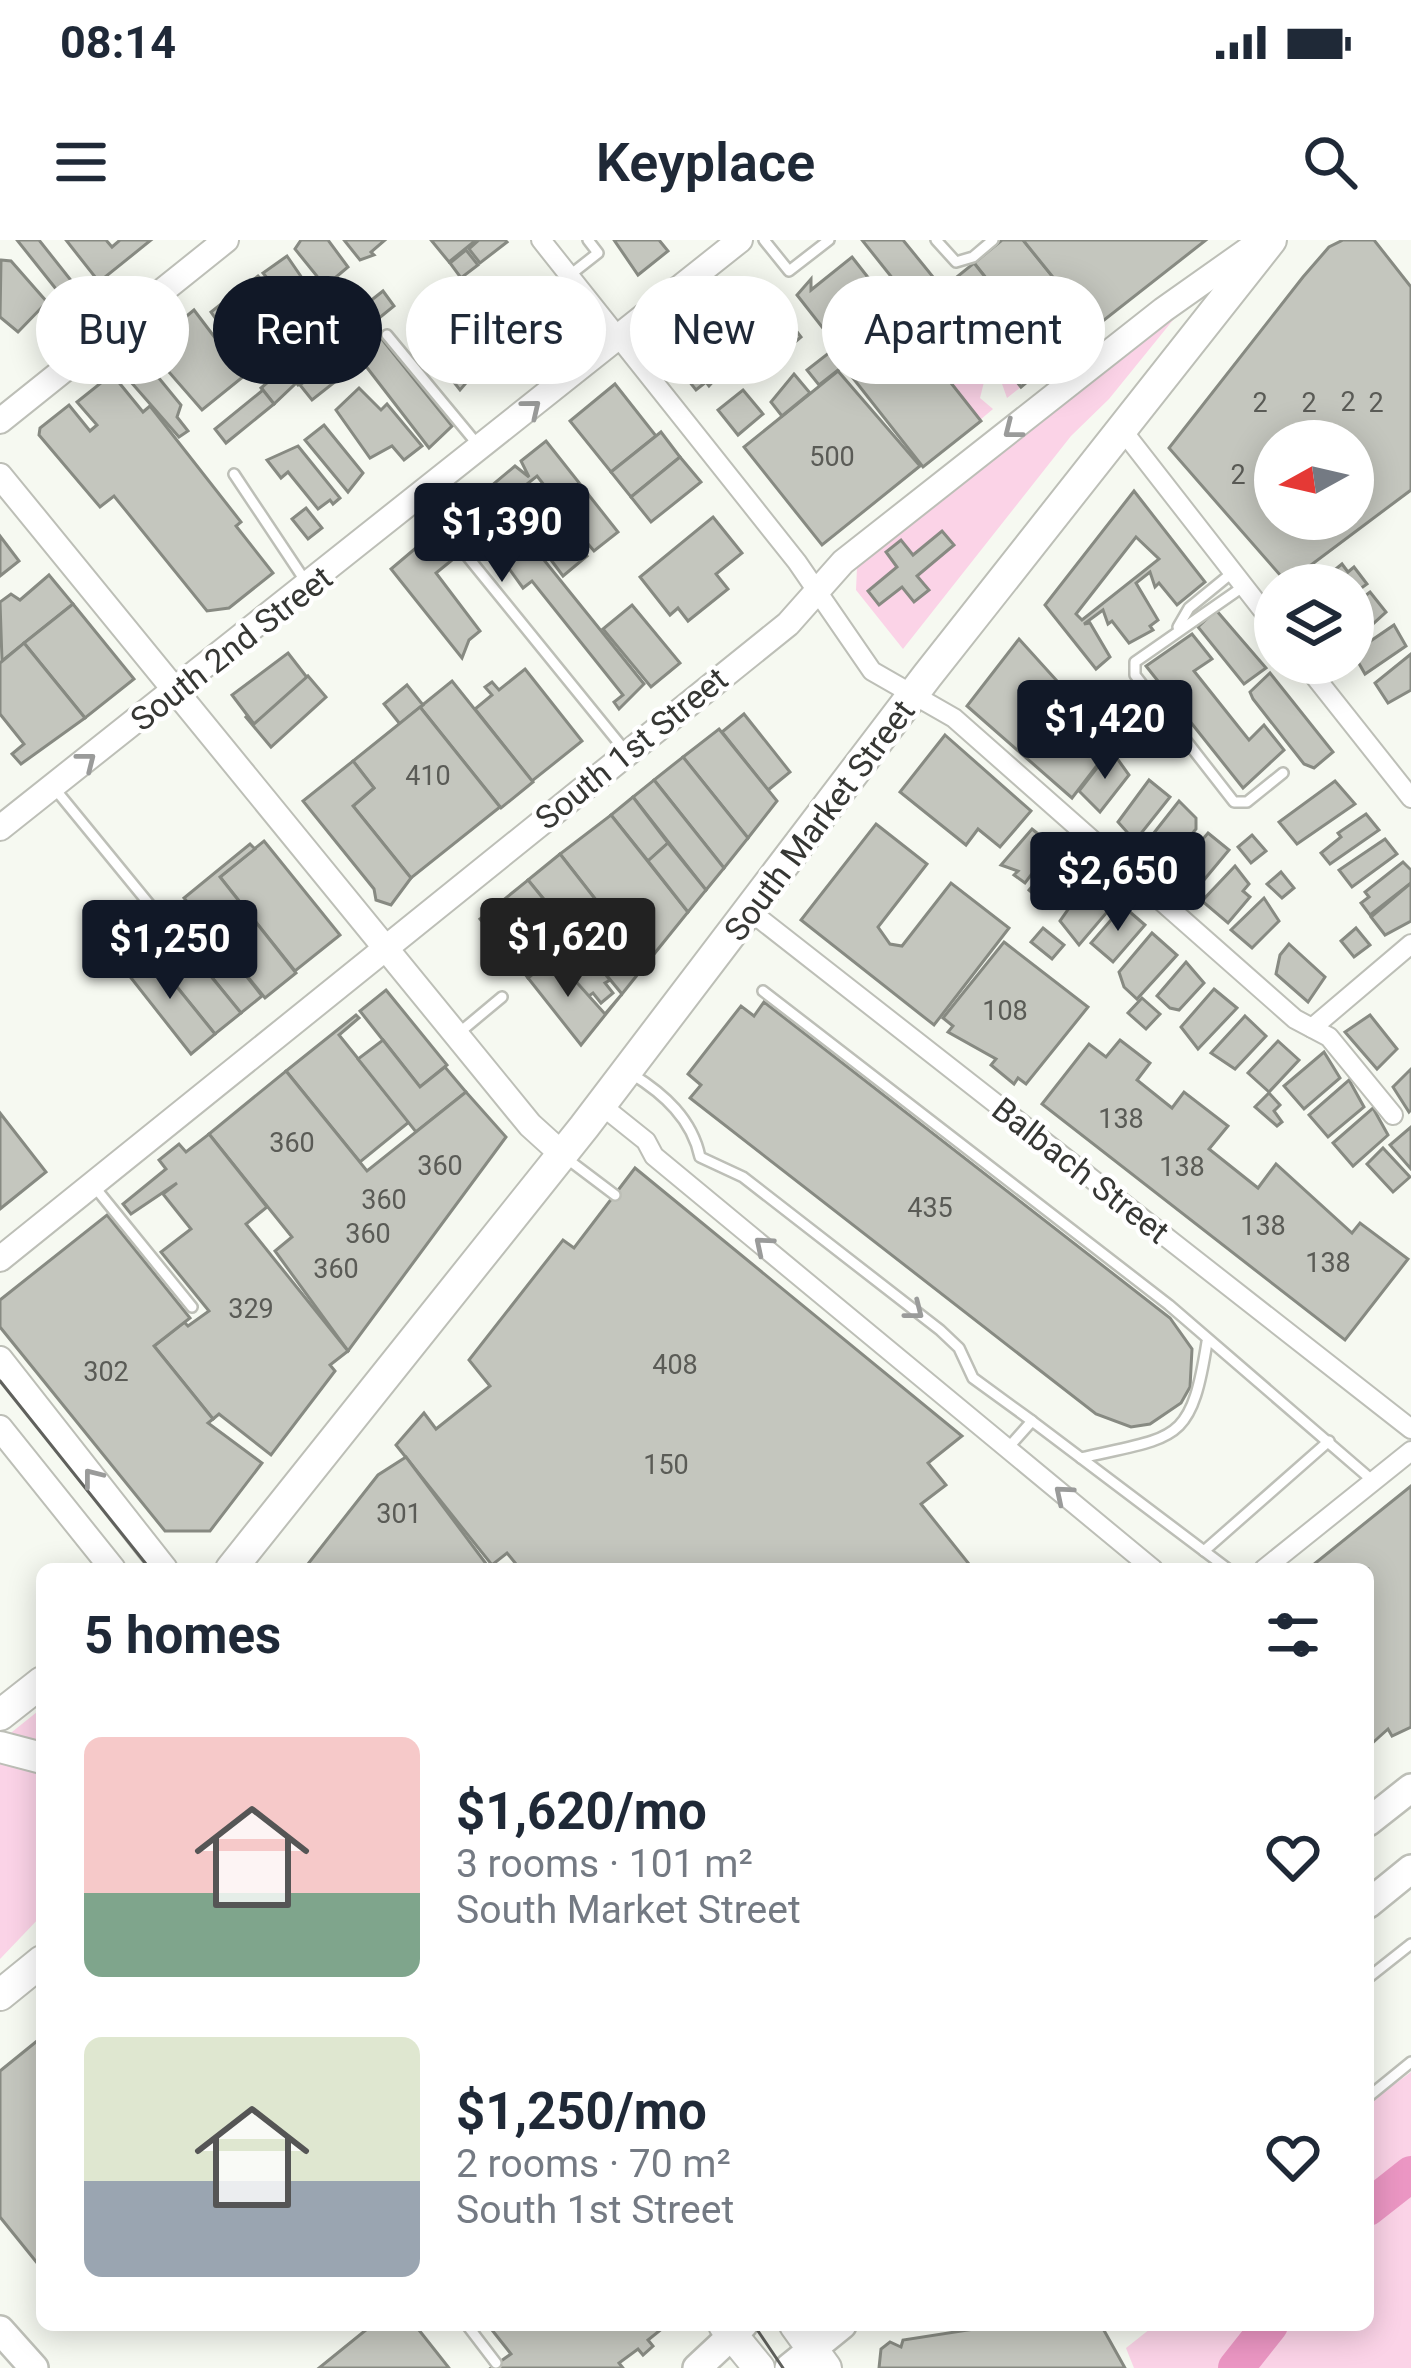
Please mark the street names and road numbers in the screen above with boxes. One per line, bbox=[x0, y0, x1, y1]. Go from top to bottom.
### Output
street label: South 2nd Street bbox=[123, 558, 340, 739]
street label: South 1st Street bbox=[528, 659, 735, 838]
street label: South Market Street bbox=[716, 692, 923, 948]
street label: Balbach Street bbox=[984, 1089, 1177, 1252]

